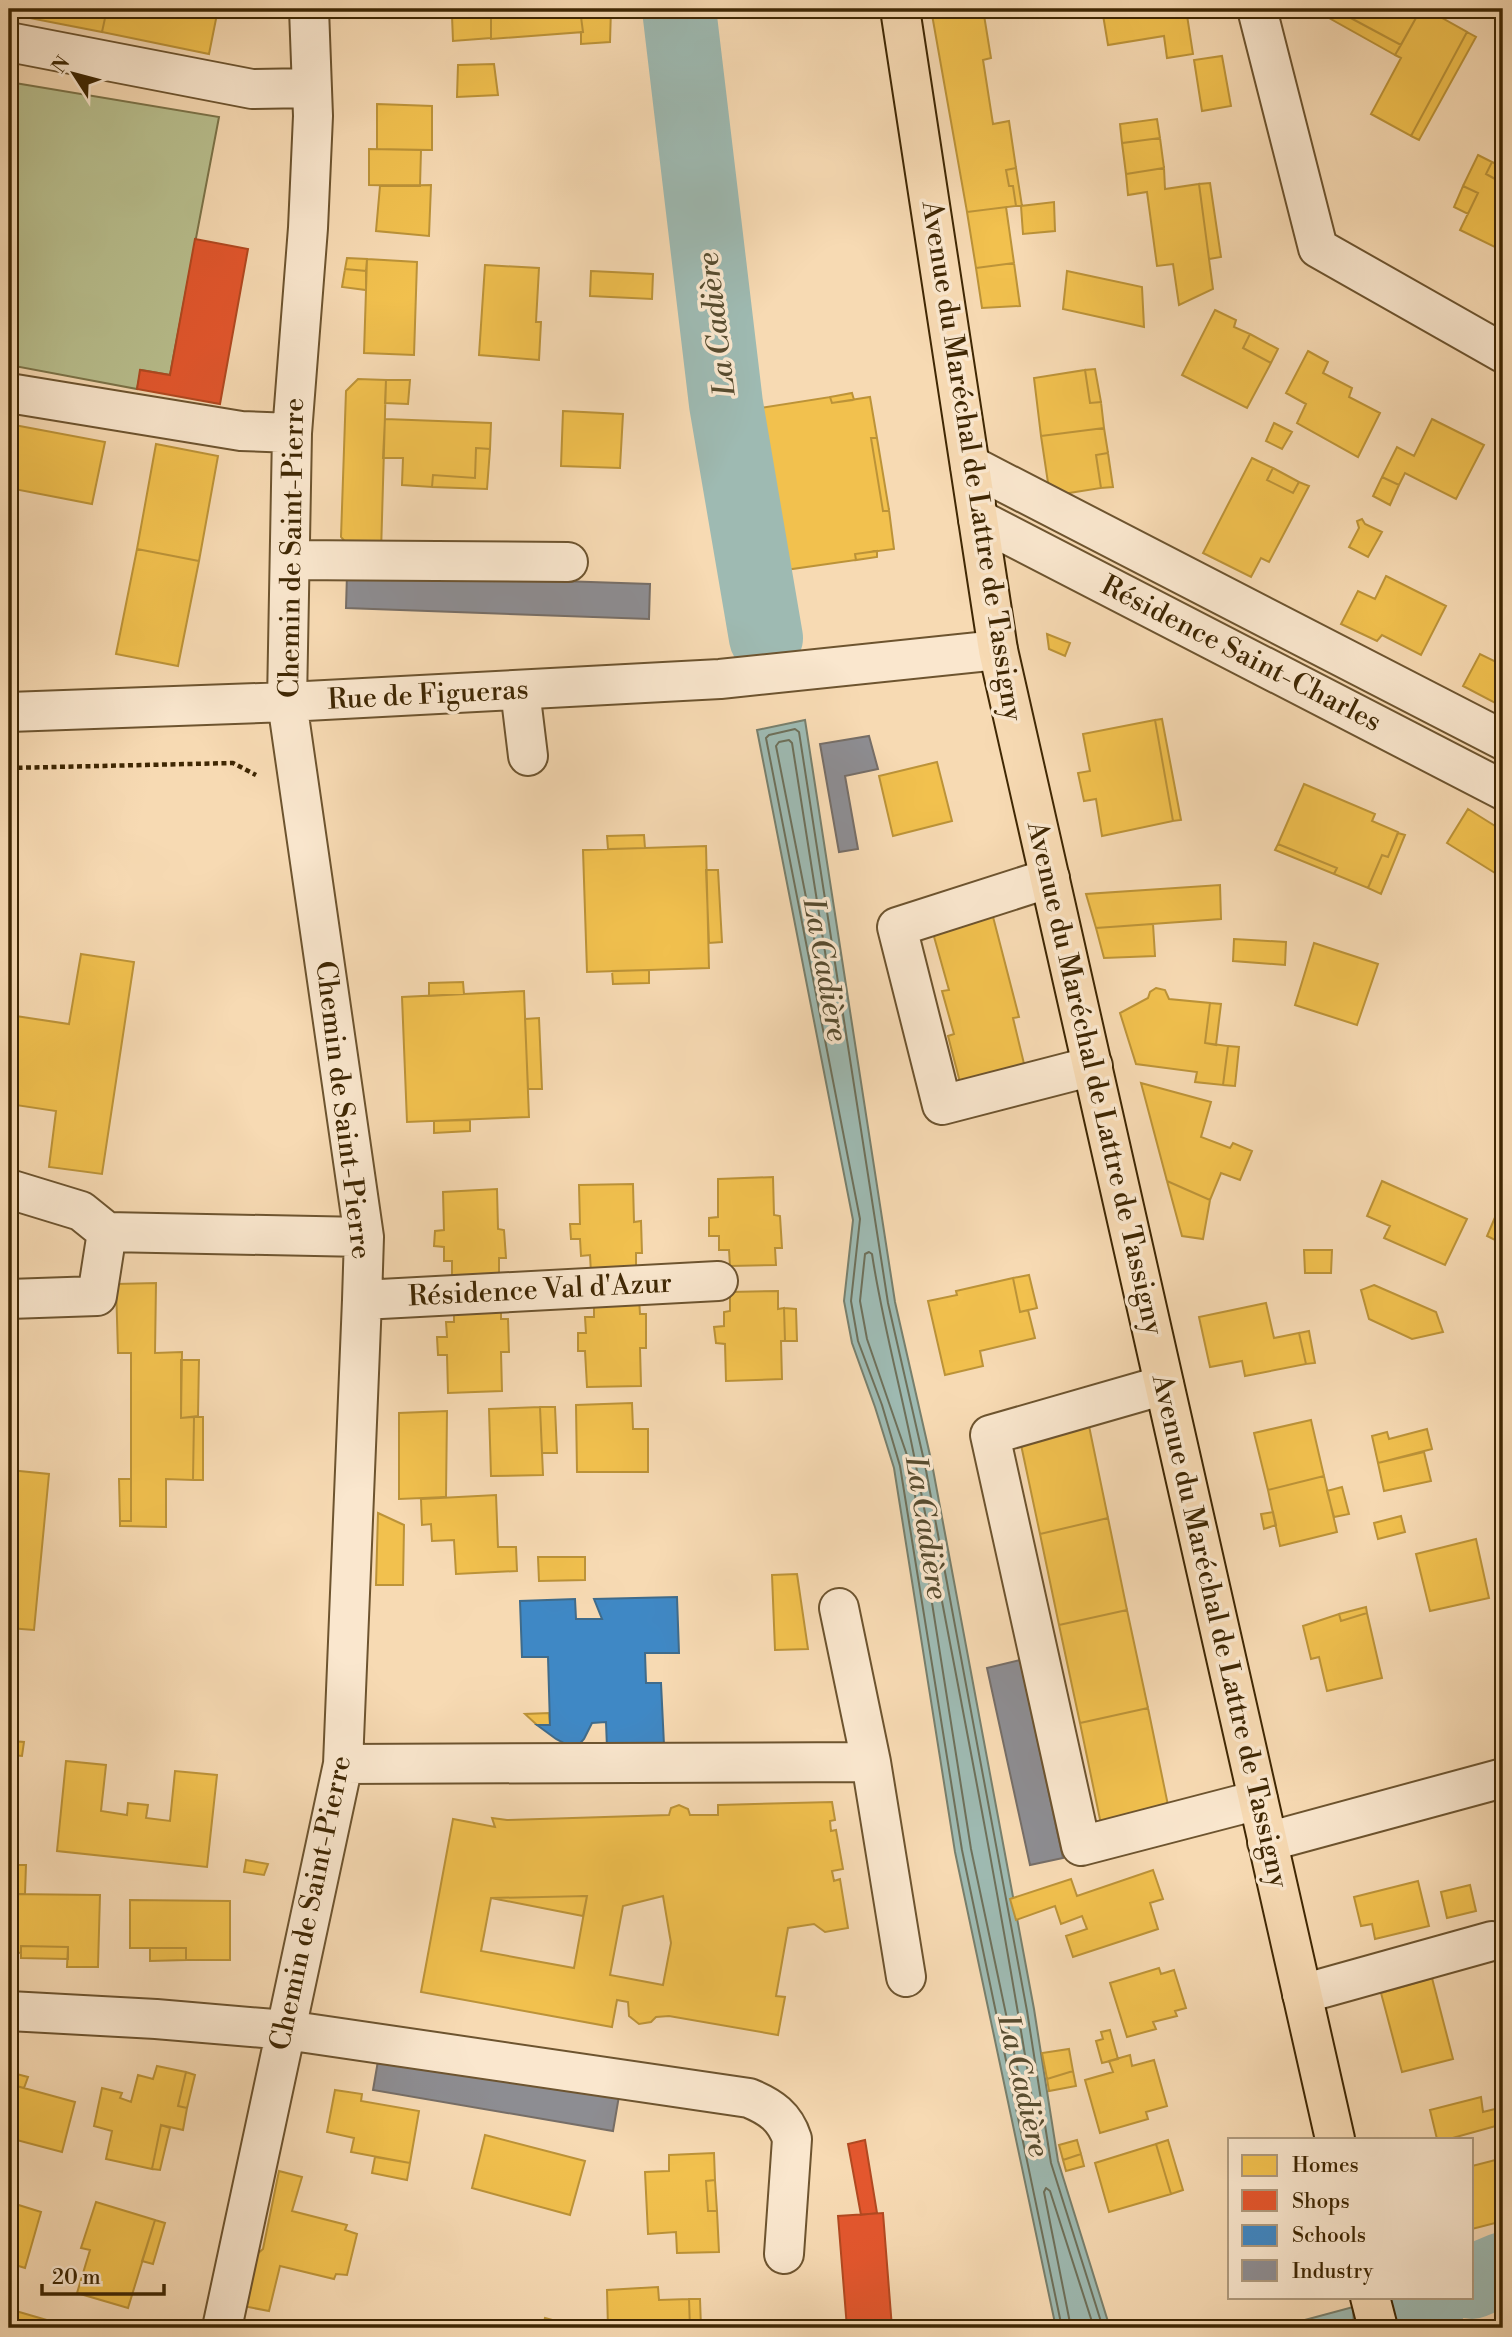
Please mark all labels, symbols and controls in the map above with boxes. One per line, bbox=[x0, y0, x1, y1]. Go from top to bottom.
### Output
north arrow bbox=[38, 38, 108, 108]
text: N bbox=[47, 51, 75, 78]
street label: Avenue du Maréchal de Lattre de Tassigny bbox=[913, 198, 1030, 724]
water label: La Cadière bbox=[689, 250, 745, 399]
street label: Chemin de Saint-Pierre bbox=[272, 397, 312, 699]
street label: Résidence Saint-Charles bbox=[1095, 568, 1387, 740]
street label: Rue de Figueras bbox=[327, 672, 529, 718]
street label: Avenue du Maréchal de Lattre de Tassigny bbox=[1019, 817, 1171, 1339]
water label: La Cadière bbox=[794, 895, 856, 1044]
street label: Chemin de Saint-Pierre bbox=[307, 959, 379, 1261]
street label: Résidence Val d'Azur bbox=[407, 1266, 673, 1314]
street label: Avenue du Maréchal de Lattre de Tassigny bbox=[1144, 1370, 1296, 1892]
water label: La Cadière bbox=[896, 1453, 956, 1602]
street label: Chemin de Saint-Pierre bbox=[263, 1752, 359, 2054]
water label: La Cadière bbox=[988, 2010, 1058, 2161]
legend bbox=[1228, 2138, 1474, 2298]
text: Homes bbox=[1292, 2153, 1359, 2179]
text: Shops bbox=[1292, 2189, 1350, 2215]
text: Schools bbox=[1292, 2223, 1366, 2249]
scale bar bbox=[42, 2253, 164, 2297]
text: Industry bbox=[1292, 2259, 1374, 2285]
text: 20 m bbox=[52, 2265, 101, 2291]

